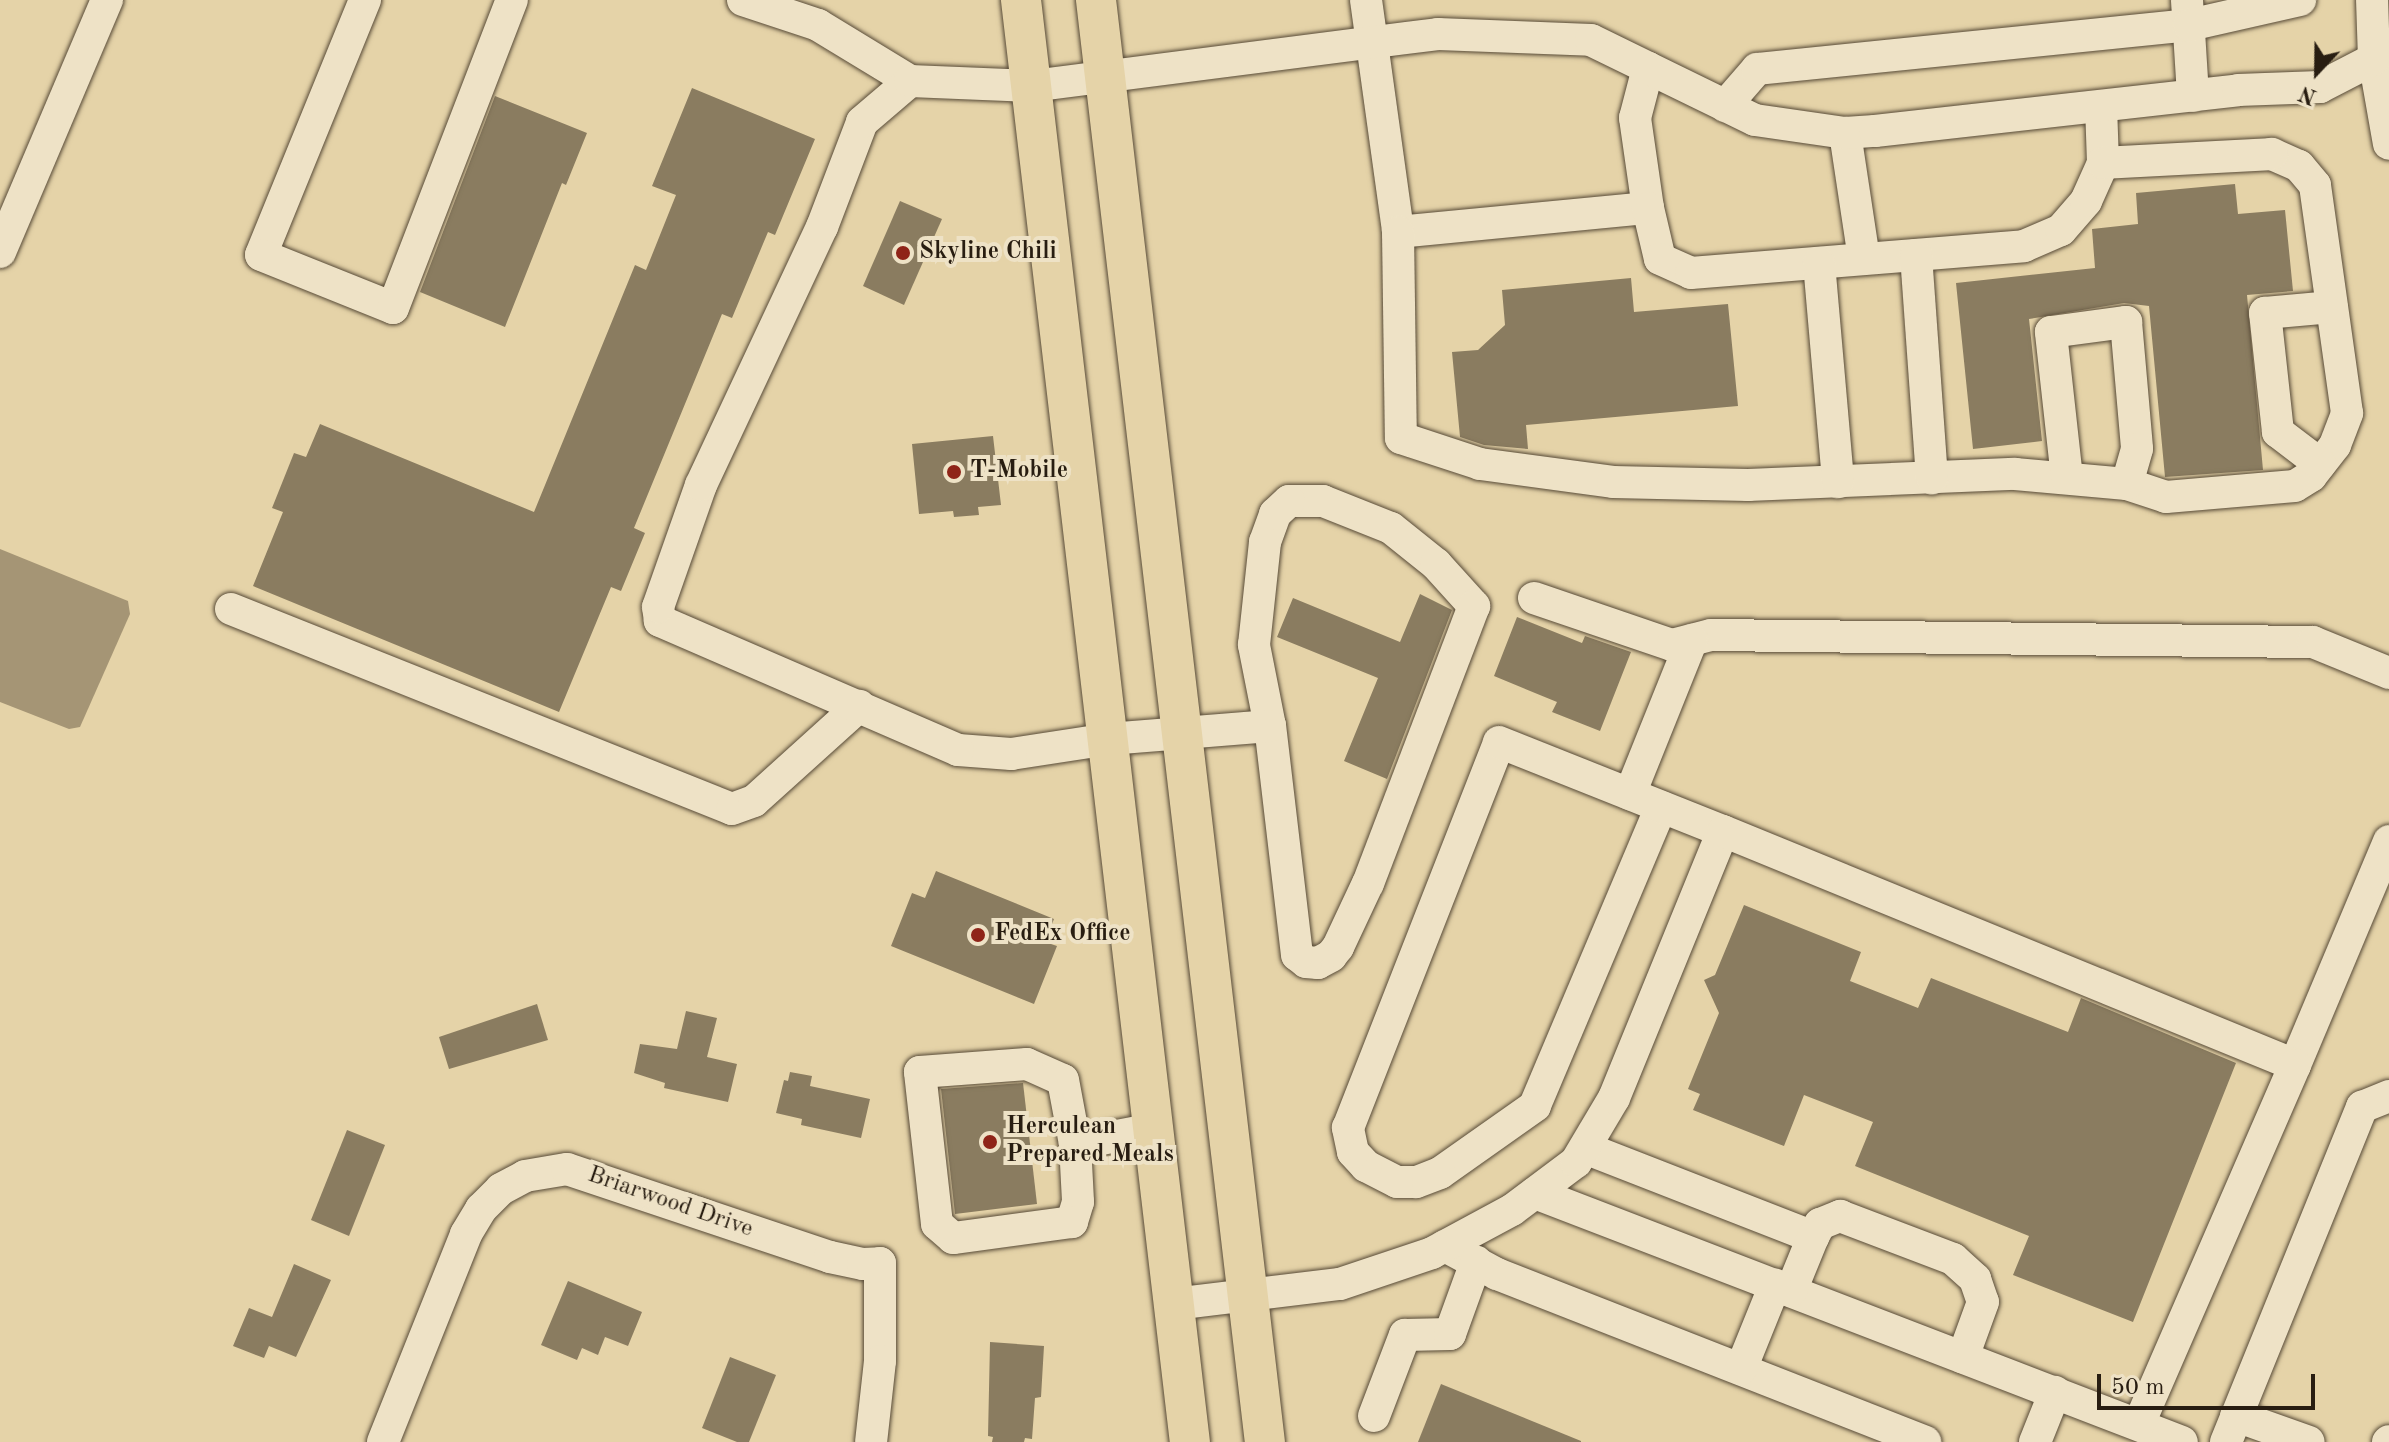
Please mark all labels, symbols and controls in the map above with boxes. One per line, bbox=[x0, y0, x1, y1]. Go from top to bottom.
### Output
north arrow bbox=[2277, 32, 2357, 112]
text: N bbox=[2296, 81, 2320, 108]
place label: Skyline Chili bbox=[919, 239, 1057, 267]
marker: Skyline Chili bbox=[894, 244, 912, 262]
place label: T-Mobile bbox=[970, 458, 1068, 486]
marker: T-Mobile bbox=[945, 463, 963, 481]
place label: FedEx Office bbox=[994, 921, 1131, 949]
marker: FedEx Office bbox=[969, 926, 987, 944]
place label: Herculean Prepared Meals bbox=[1006, 1114, 1174, 1170]
marker: Herculean Prepared Meals bbox=[981, 1133, 999, 1151]
street label: Briarwood Drive bbox=[584, 1161, 756, 1245]
scale bar bbox=[2101, 1358, 2319, 1408]
text: 50 m bbox=[2111, 1376, 2165, 1400]

